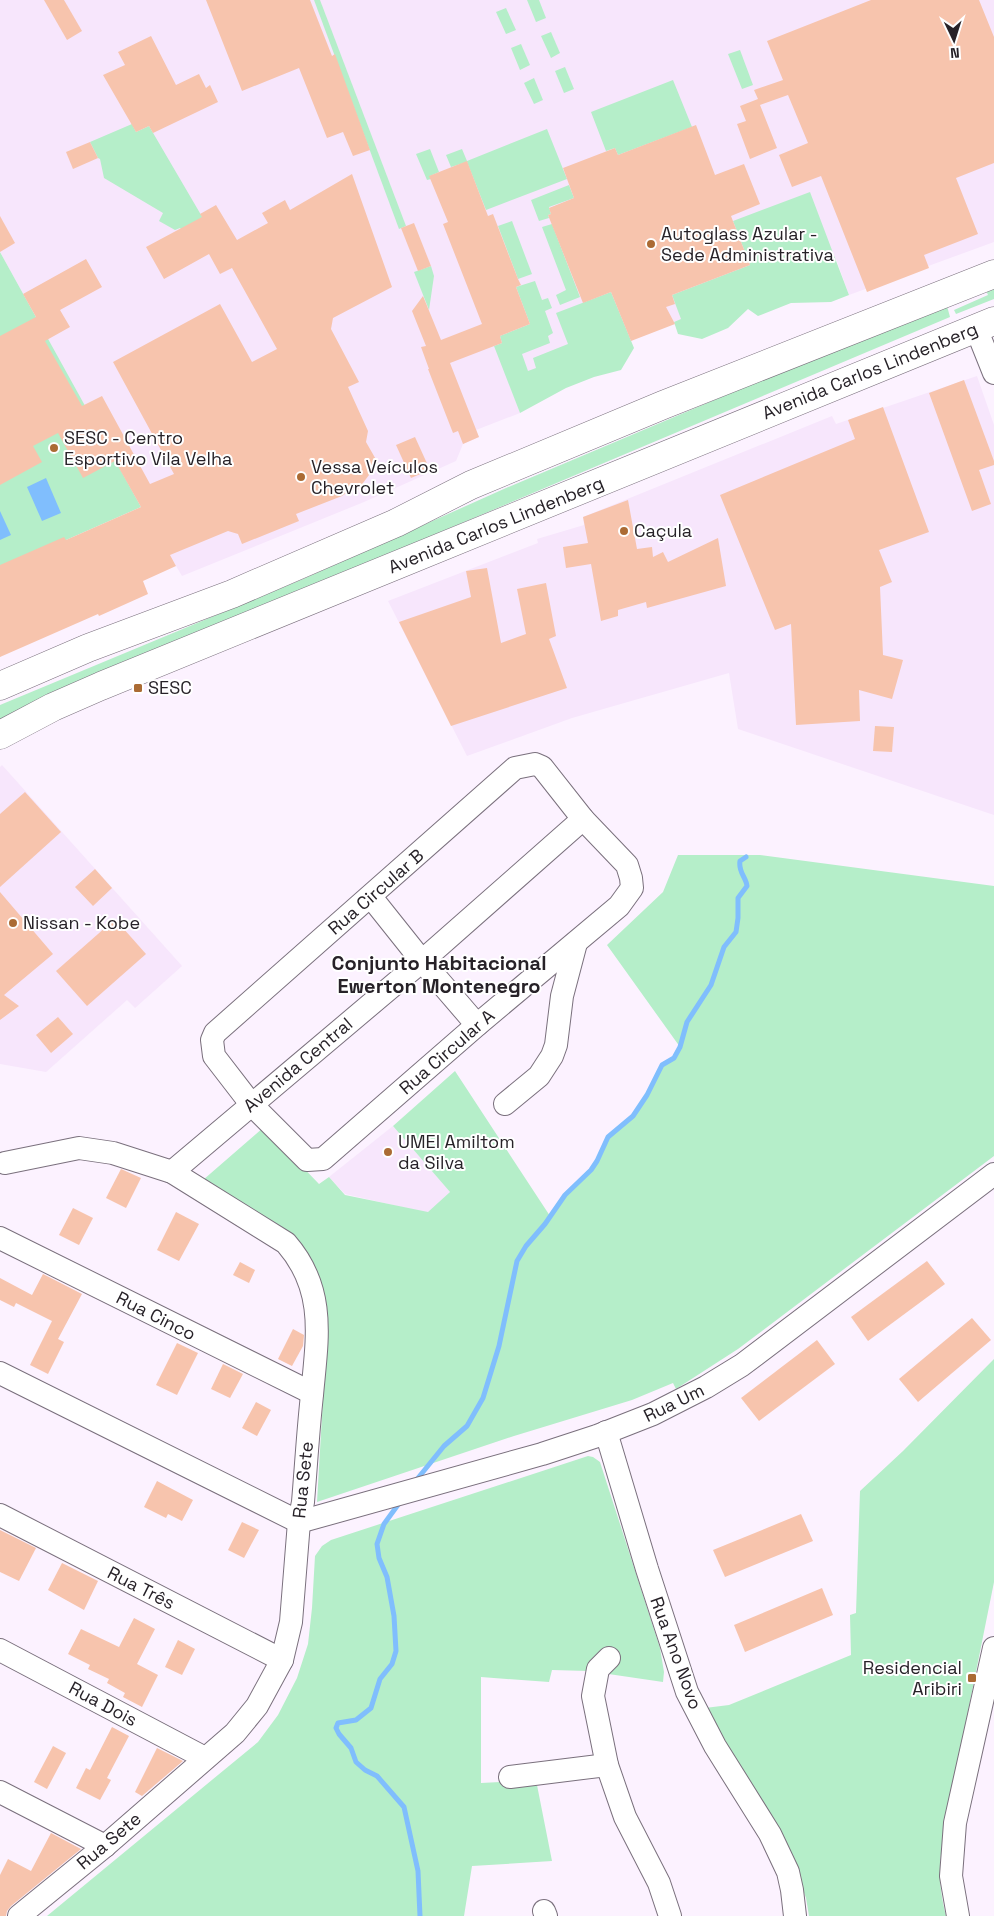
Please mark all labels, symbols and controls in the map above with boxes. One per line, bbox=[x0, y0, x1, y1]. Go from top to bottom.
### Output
north arrow bbox=[929, 15, 979, 65]
text: N bbox=[950, 44, 960, 62]
place label: Autoglass Azular - Sede Administrativa bbox=[661, 222, 834, 266]
marker: Autoglass Azular - Sede Administrativa bbox=[645, 238, 657, 250]
street label: Avenida Carlos Lindenberg bbox=[759, 317, 981, 424]
place label: SESC - Centro Esportivo Vila Velha bbox=[64, 426, 232, 470]
marker: SESC - Centro Esportivo Vila Velha bbox=[48, 442, 60, 454]
place label: Vessa Veículos Chevrolet bbox=[311, 455, 438, 499]
marker: Vessa Veículos Chevrolet bbox=[295, 471, 307, 483]
street label: Avenida Carlos Lindenberg bbox=[385, 471, 607, 578]
place label: Caçula bbox=[634, 519, 692, 542]
marker: Caçula bbox=[618, 525, 630, 537]
place label: SESC bbox=[148, 676, 192, 699]
marker: SESC bbox=[132, 682, 144, 694]
street label: Rua Circular B bbox=[323, 844, 428, 940]
place label: Nissan - Kobe bbox=[23, 911, 140, 934]
marker: Nissan - Kobe bbox=[7, 917, 19, 929]
district label: Conjunto Habitacional Ewerton Montenegro bbox=[332, 950, 546, 999]
street label: Rua Circular A bbox=[394, 1004, 499, 1099]
street label: Avenida Central bbox=[238, 1012, 357, 1117]
place label: UMEI Amiltom da Silva bbox=[398, 1130, 515, 1174]
marker: UMEI Amiltom da Silva bbox=[382, 1146, 394, 1158]
street label: Rua Cinco bbox=[113, 1286, 200, 1345]
street label: Rua Um bbox=[640, 1378, 708, 1427]
street label: Rua Sete bbox=[287, 1440, 318, 1520]
street label: Rua Três bbox=[104, 1561, 179, 1614]
street label: Rua Ano Novo bbox=[645, 1593, 708, 1712]
place label: Residencial Aribiri bbox=[863, 1656, 962, 1700]
marker: Residencial Aribiri bbox=[966, 1672, 978, 1684]
street label: Rua Dois bbox=[65, 1676, 141, 1731]
street label: Rua Sete bbox=[72, 1807, 146, 1874]

